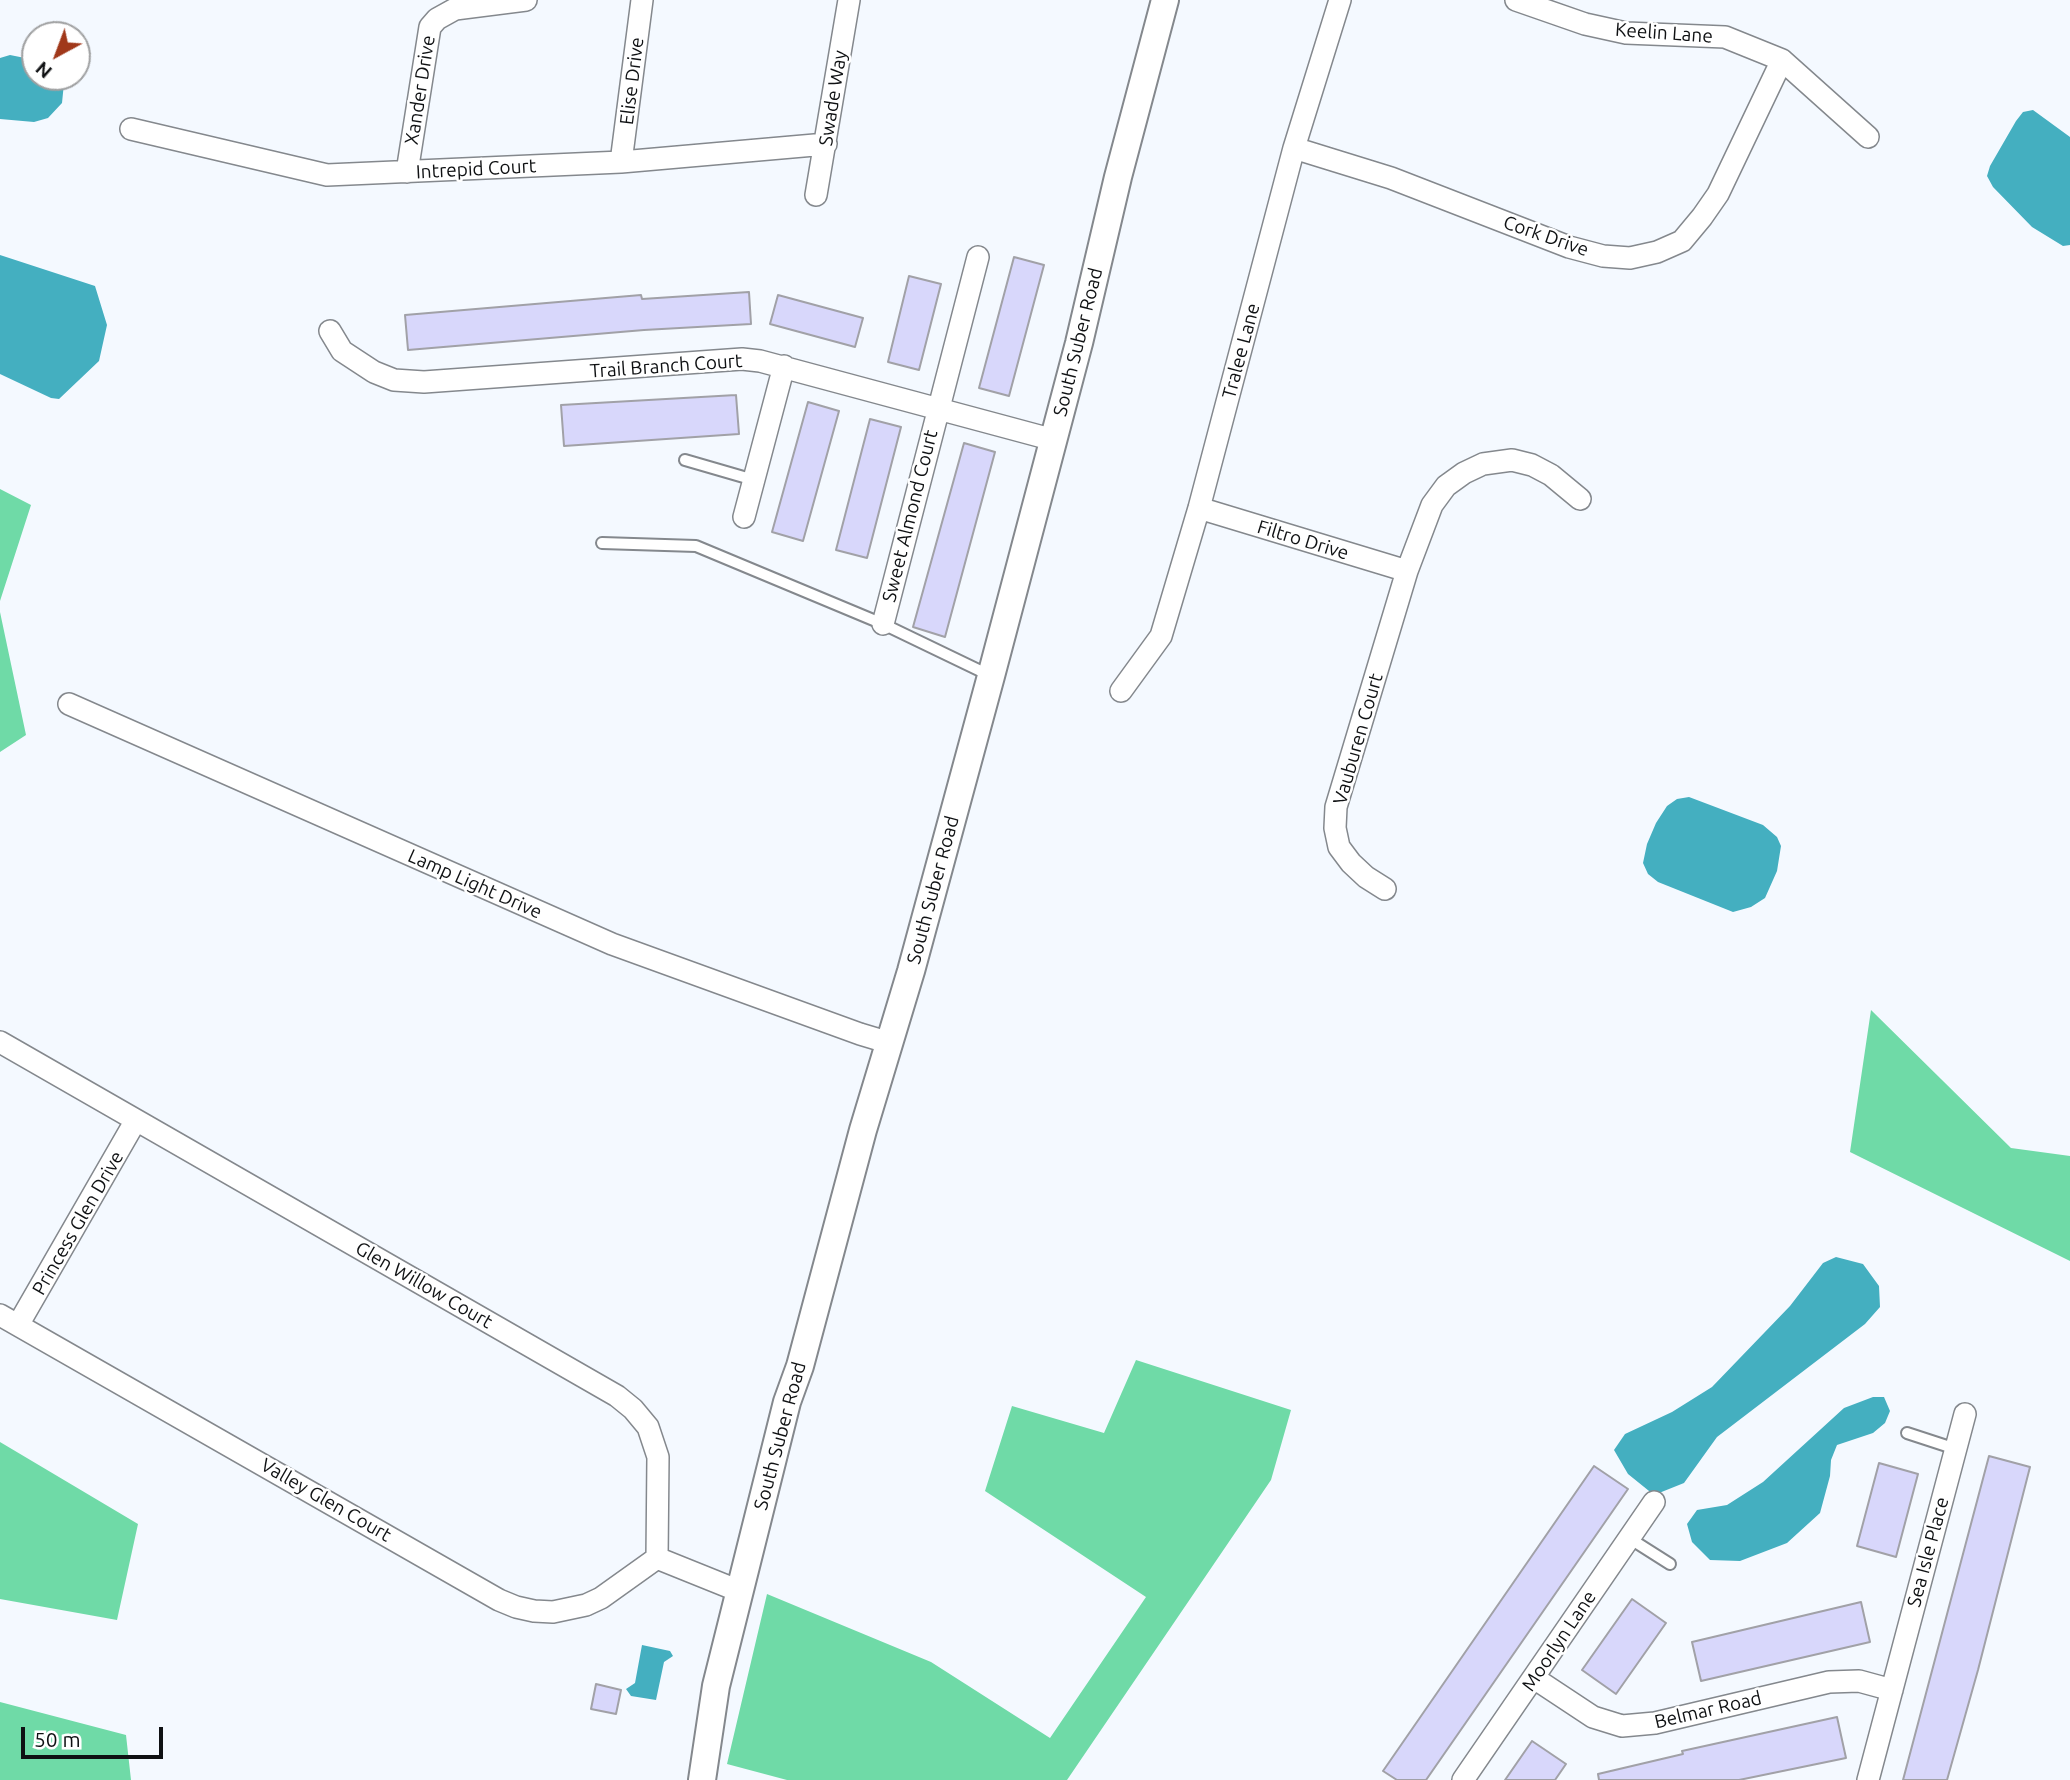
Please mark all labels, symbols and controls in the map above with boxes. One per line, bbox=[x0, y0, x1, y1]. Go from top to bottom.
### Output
street label: Keelin Lane bbox=[1614, 18, 1714, 48]
north arrow bbox=[21, 21, 91, 91]
street label: Xander Drive bbox=[400, 34, 440, 146]
street label: Elise Drive bbox=[615, 36, 649, 126]
street label: Swade Way bbox=[814, 49, 852, 147]
text: N bbox=[31, 57, 56, 83]
street label: Intrepid Court bbox=[415, 154, 537, 184]
street label: Cork Drive bbox=[1500, 211, 1592, 261]
street label: South Suber Road bbox=[1049, 265, 1107, 419]
street label: Tralee Lane bbox=[1217, 301, 1265, 401]
street label: Trail Branch Court bbox=[589, 349, 743, 383]
street label: Sweet Almond Court bbox=[878, 427, 942, 605]
street label: Filtro Drive bbox=[1254, 515, 1352, 565]
street label: Vauburen Court bbox=[1328, 671, 1388, 807]
street label: South Suber Road bbox=[902, 813, 964, 967]
street label: Lamp Light Drive bbox=[405, 844, 545, 924]
street label: Princess Glen Drive bbox=[28, 1147, 128, 1299]
street label: Glen Willow Court bbox=[352, 1237, 496, 1333]
street label: South Suber Road bbox=[749, 1359, 811, 1513]
street label: Valley Glen Court bbox=[257, 1453, 395, 1547]
street label: Sea Isle Place bbox=[1902, 1495, 1954, 1609]
street label: Moorlyn Lane bbox=[1517, 1587, 1601, 1695]
street label: Belmar Road bbox=[1652, 1687, 1764, 1733]
scale bar bbox=[24, 1714, 166, 1758]
text: 50 m bbox=[34, 1727, 81, 1751]

